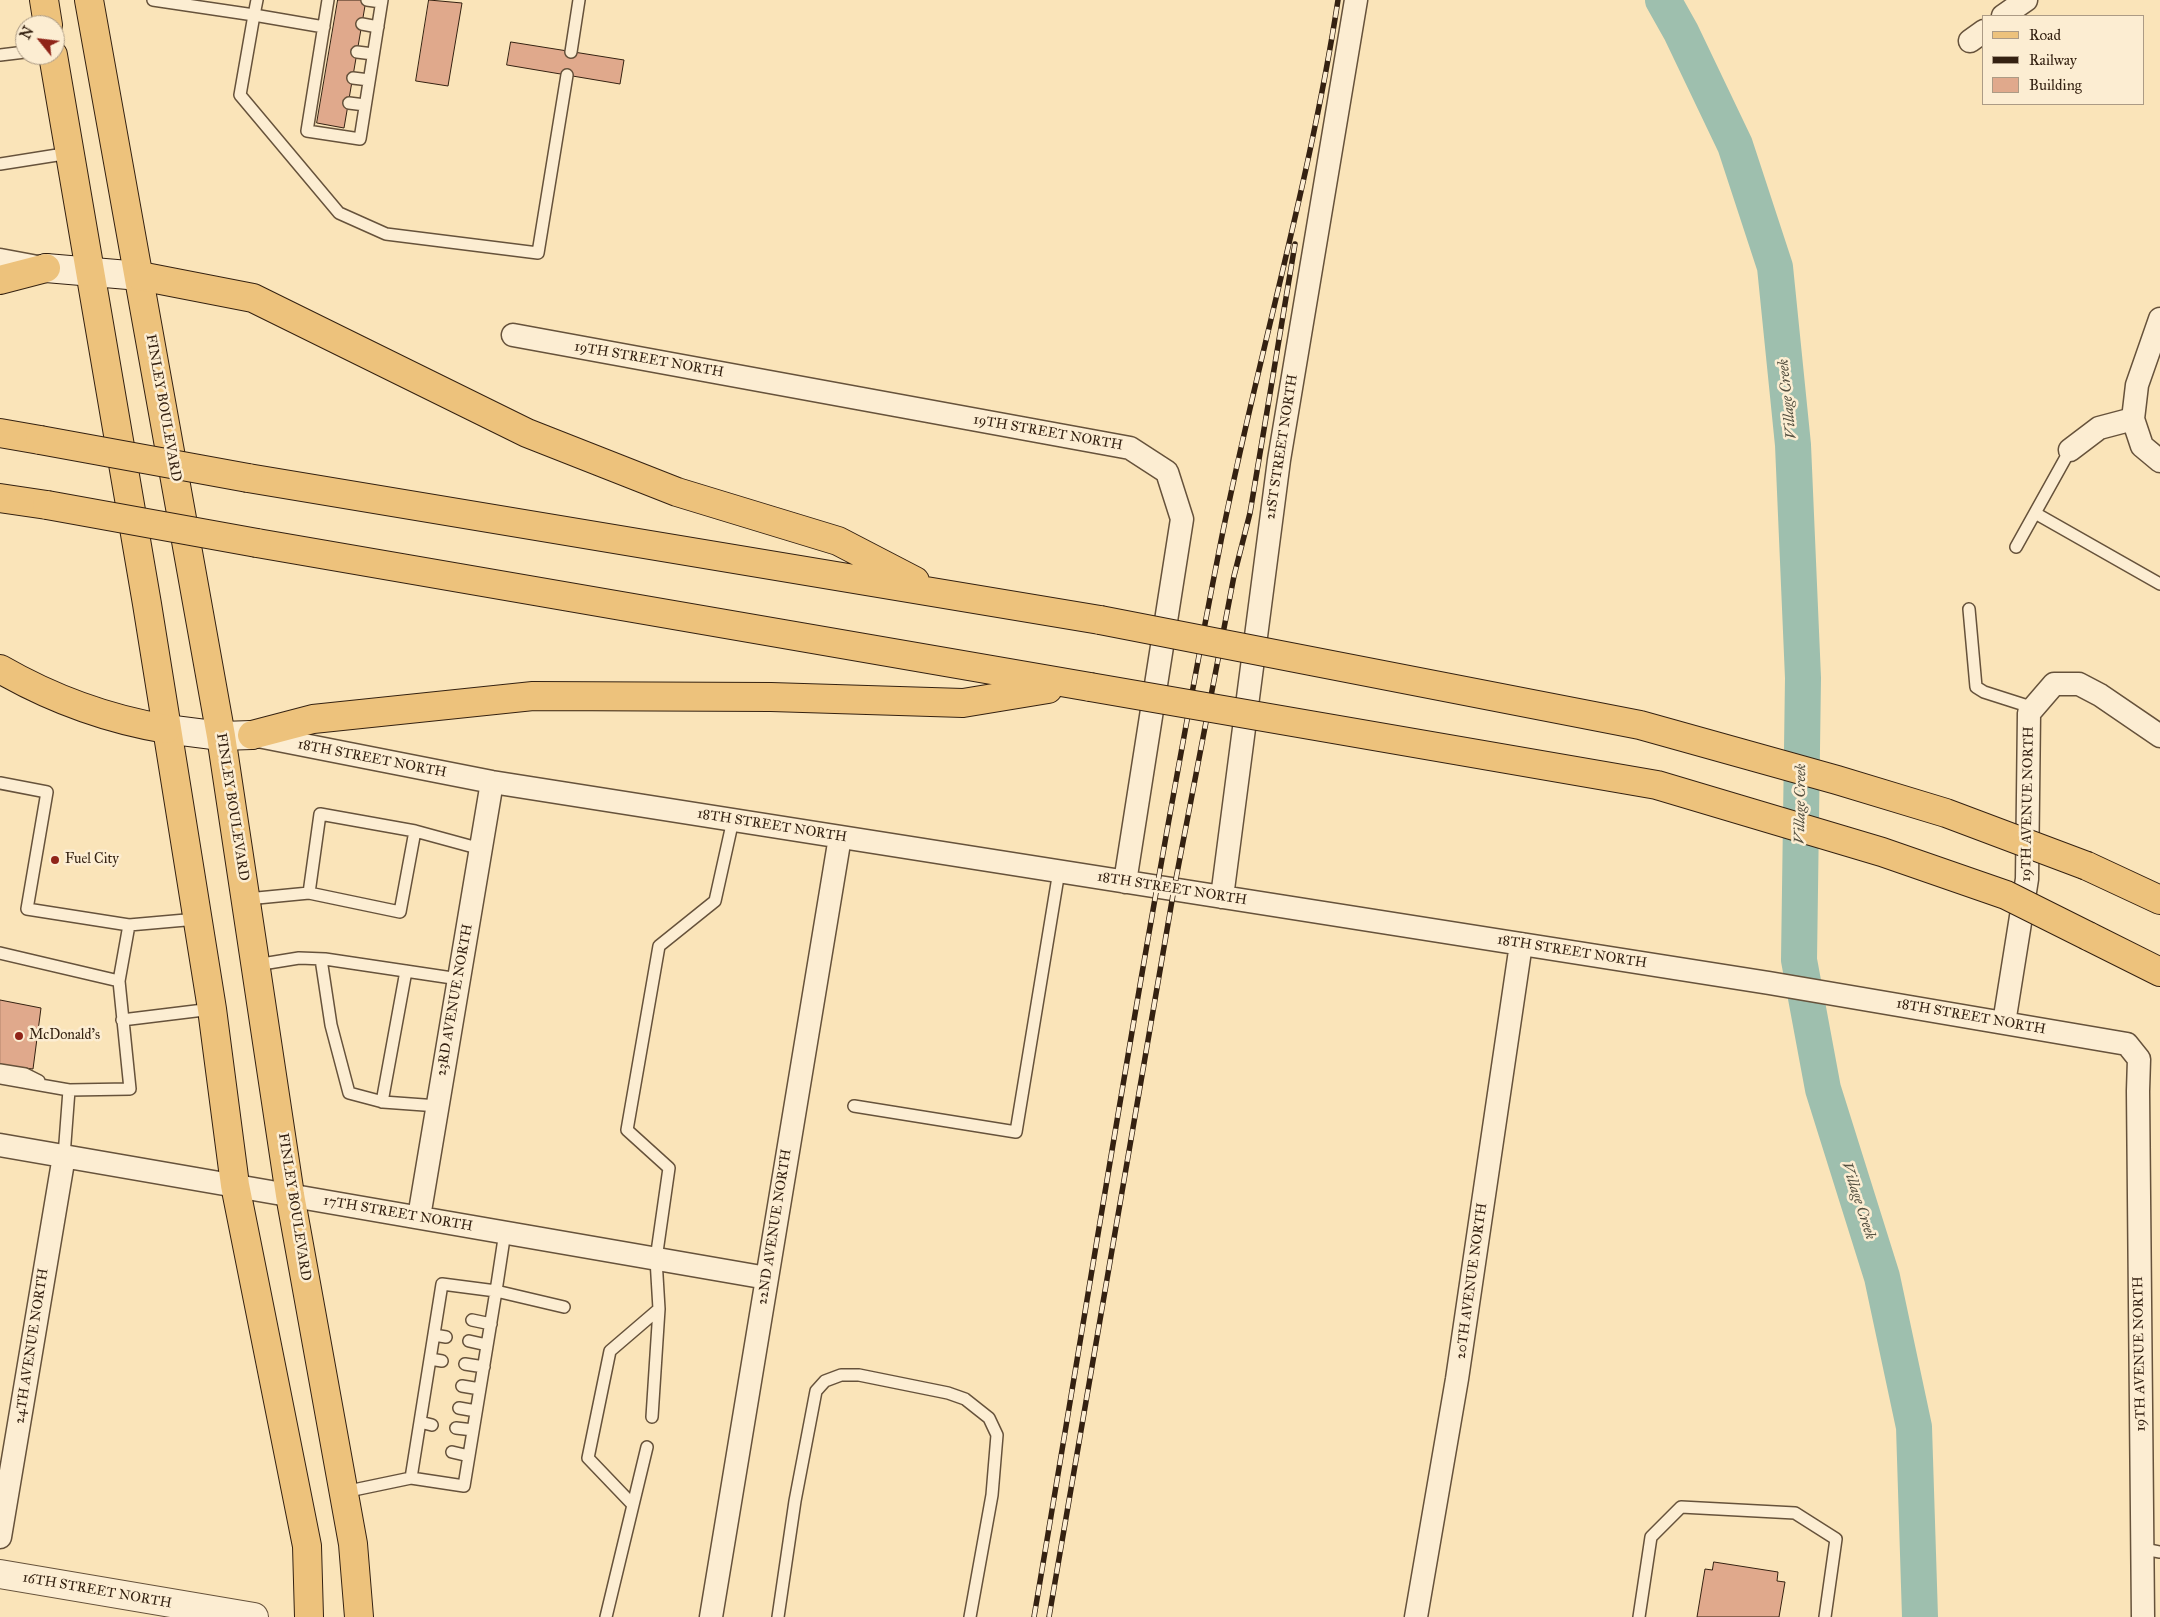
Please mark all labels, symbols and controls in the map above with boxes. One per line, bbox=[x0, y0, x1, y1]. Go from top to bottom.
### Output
north arrow bbox=[15, 15, 65, 65]
legend bbox=[1982, 15, 2145, 105]
text: N bbox=[17, 24, 38, 42]
text: Road bbox=[2029, 26, 2061, 44]
text: Railway bbox=[2029, 51, 2077, 69]
text: Building bbox=[2029, 76, 2082, 94]
street label: FINLEY BOULEVARD bbox=[142, 333, 184, 483]
street label: 19TH STREET NORTH bbox=[573, 339, 725, 381]
water label: Village Creek bbox=[1775, 358, 1801, 440]
street label: 21ST STREET NORTH bbox=[1262, 373, 1302, 521]
street label: 19TH STREET NORTH bbox=[972, 412, 1124, 454]
street label: 19TH AVENUE NORTH bbox=[2018, 726, 2038, 882]
street label: FINLEY BOULEVARD bbox=[212, 732, 252, 882]
street label: 18TH STREET NORTH bbox=[296, 736, 448, 782]
water label: Village Creek bbox=[1791, 764, 1811, 844]
street label: 18TH STREET NORTH bbox=[696, 806, 848, 846]
place label: Fuel City bbox=[65, 852, 119, 868]
marker: Fuel City bbox=[49, 854, 61, 866]
street label: 18TH STREET NORTH bbox=[1096, 869, 1248, 909]
street label: 23RD AVENUE NORTH bbox=[433, 923, 477, 1077]
street label: 18TH STREET NORTH bbox=[1496, 932, 1648, 972]
street label: 18TH STREET NORTH bbox=[1895, 996, 2047, 1038]
place label: McDonald's bbox=[29, 1028, 100, 1044]
marker: McDonald's bbox=[13, 1030, 25, 1042]
street label: FINLEY BOULEVARD bbox=[274, 1132, 314, 1282]
street label: 22ND AVENUE NORTH bbox=[754, 1148, 796, 1306]
water label: Village Creek bbox=[1837, 1160, 1879, 1242]
street label: 17TH STREET NORTH bbox=[322, 1193, 474, 1235]
street label: 20TH AVENUE NORTH bbox=[1453, 1202, 1491, 1360]
street label: 24TH AVENUE NORTH bbox=[11, 1267, 53, 1425]
street label: 19TH AVENUE NORTH bbox=[2130, 1276, 2150, 1432]
street label: 16TH STREET NORTH bbox=[21, 1570, 173, 1612]

